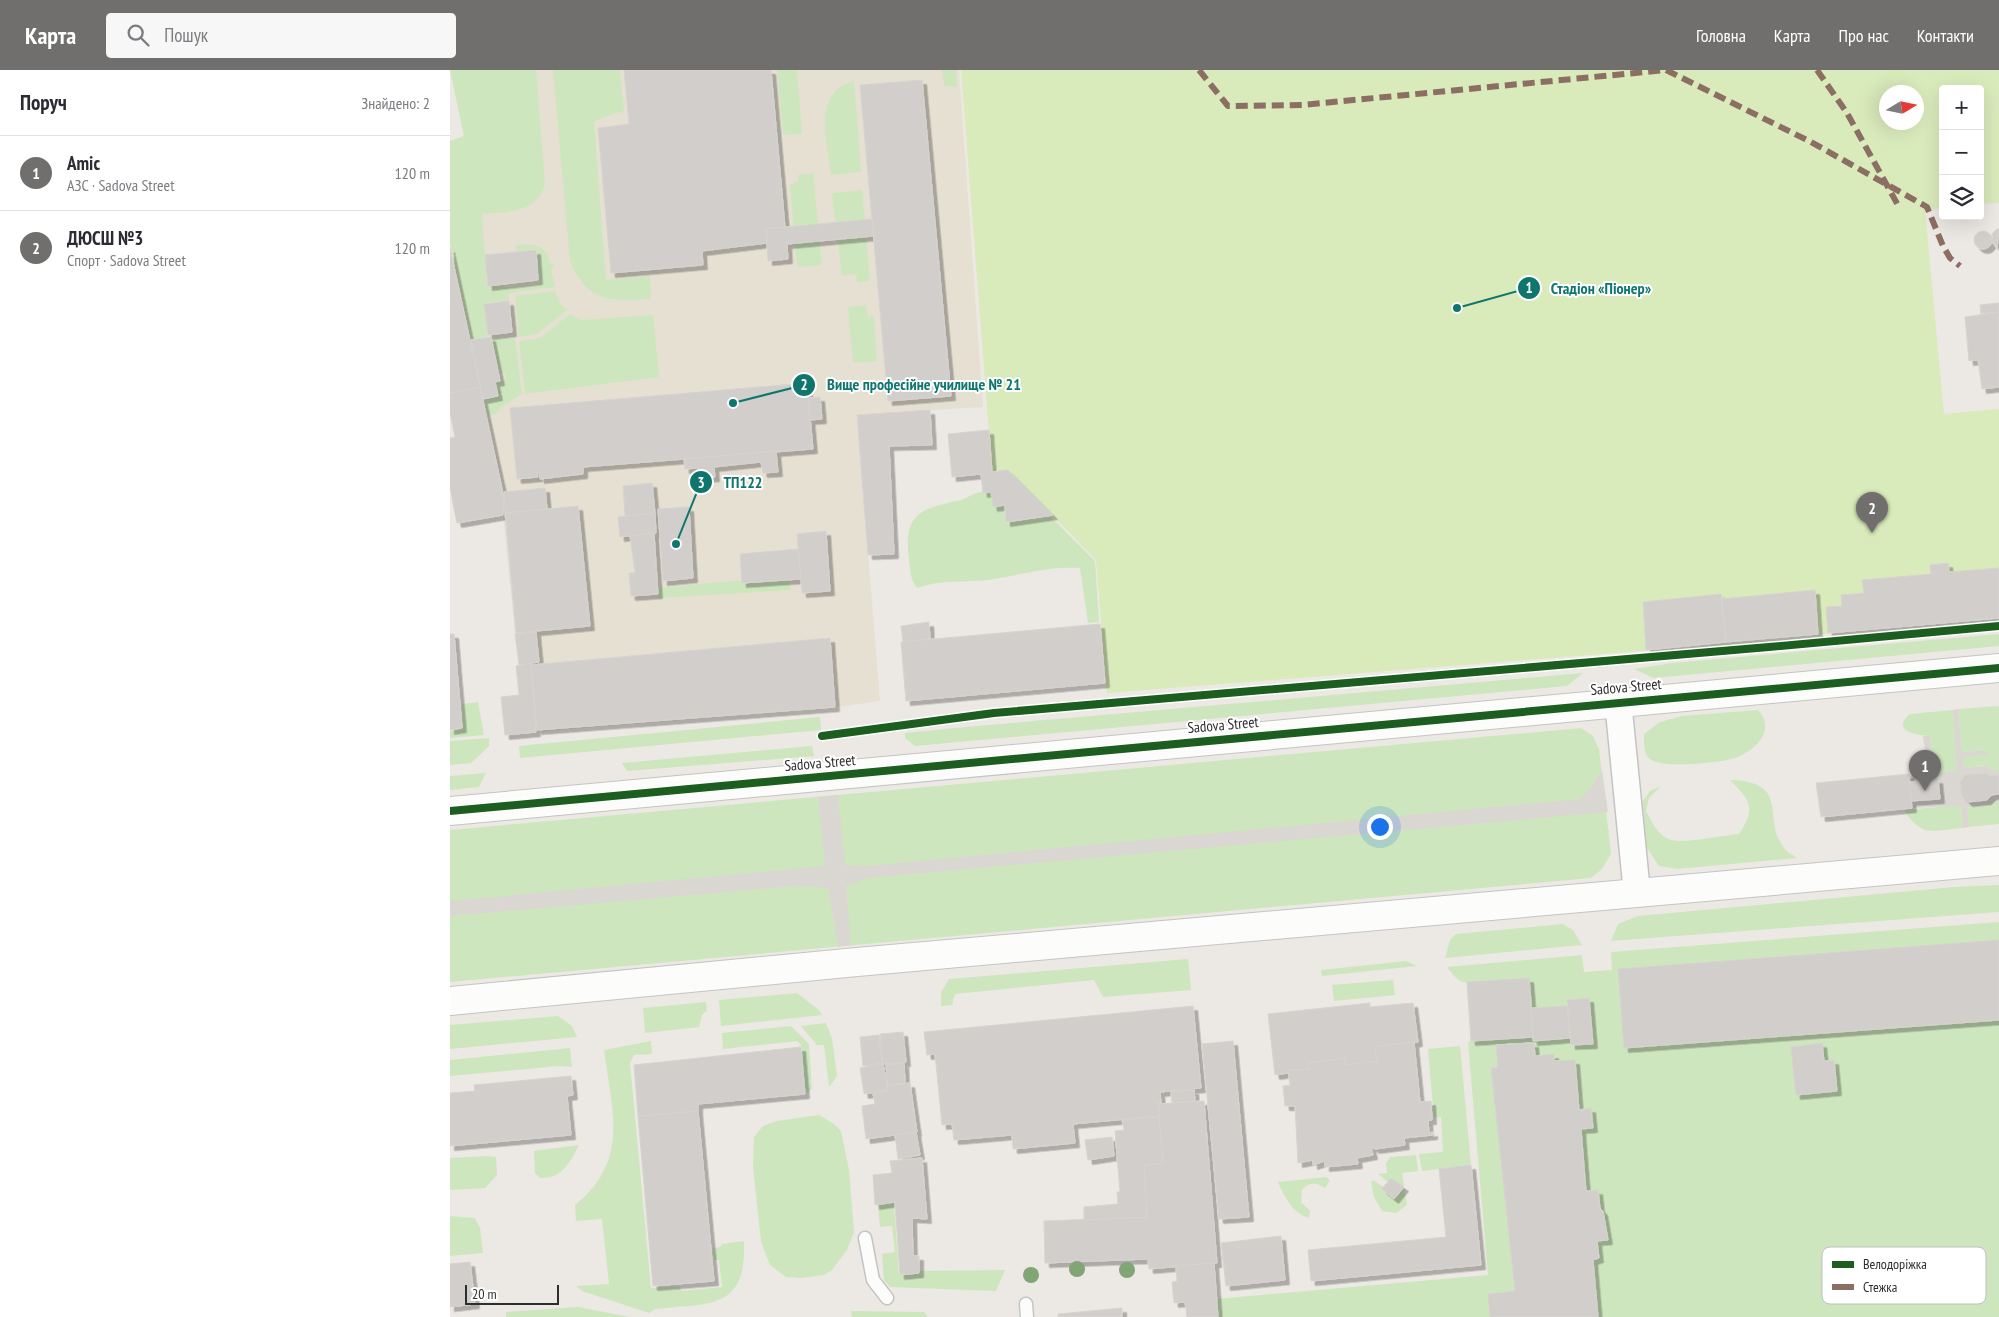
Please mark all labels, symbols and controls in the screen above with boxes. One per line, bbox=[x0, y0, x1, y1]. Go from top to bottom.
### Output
search box bbox=[106, 13, 456, 58]
text: Карта bbox=[25, 20, 76, 51]
icon: search bbox=[124, 21, 152, 49]
text: Пошук bbox=[164, 23, 208, 47]
text: Головна bbox=[1696, 24, 1746, 47]
text: Карта bbox=[1774, 24, 1811, 47]
text: Про нас bbox=[1839, 24, 1889, 47]
text: Контакти bbox=[1917, 24, 1974, 47]
north arrow bbox=[1879, 85, 1924, 130]
map controls bbox=[1939, 85, 1984, 220]
button: + bbox=[1939, 85, 1984, 130]
text: Поруч bbox=[20, 89, 67, 116]
text: Знайдено: 2 bbox=[361, 93, 430, 113]
button: − bbox=[1939, 130, 1984, 175]
text: Amic bbox=[67, 151, 100, 175]
text: 1 bbox=[32, 163, 40, 183]
text: 120 m bbox=[395, 163, 430, 183]
text: АЗС · Sadova Street bbox=[67, 175, 175, 195]
button: layers bbox=[1939, 175, 1984, 220]
text: ДЮСШ №3 bbox=[67, 226, 143, 250]
text: 2 bbox=[32, 238, 40, 258]
text: 120 m bbox=[395, 238, 430, 258]
text: Спорт · Sadova Street bbox=[67, 250, 186, 270]
callout: Стадіон «Піонер» bbox=[1516, 273, 1661, 304]
text: 1 bbox=[1525, 278, 1533, 297]
text: Стадіон «Піонер» bbox=[1551, 278, 1652, 298]
callout: Вище професійне училище № 21 bbox=[792, 369, 1031, 400]
text: Вище професійне училище № 21 bbox=[827, 374, 1021, 394]
text: 2 bbox=[800, 375, 808, 394]
callout: ТП122 bbox=[688, 467, 772, 498]
text: ТП122 bbox=[724, 472, 762, 492]
text: 3 bbox=[697, 473, 705, 492]
pin: 2 bbox=[1856, 492, 1888, 533]
street label: Sadova Street bbox=[1590, 674, 1662, 699]
street label: Sadova Street bbox=[1187, 712, 1259, 737]
street label: Sadova Street bbox=[784, 750, 856, 775]
pin: 1 bbox=[1909, 750, 1941, 791]
your location bbox=[1367, 814, 1393, 840]
legend bbox=[1822, 1247, 1986, 1304]
text: Велодоріжка bbox=[1863, 1255, 1927, 1273]
text: Стежка bbox=[1863, 1278, 1897, 1296]
scale bar bbox=[465, 1282, 559, 1305]
text: 20 m bbox=[472, 1285, 497, 1303]

